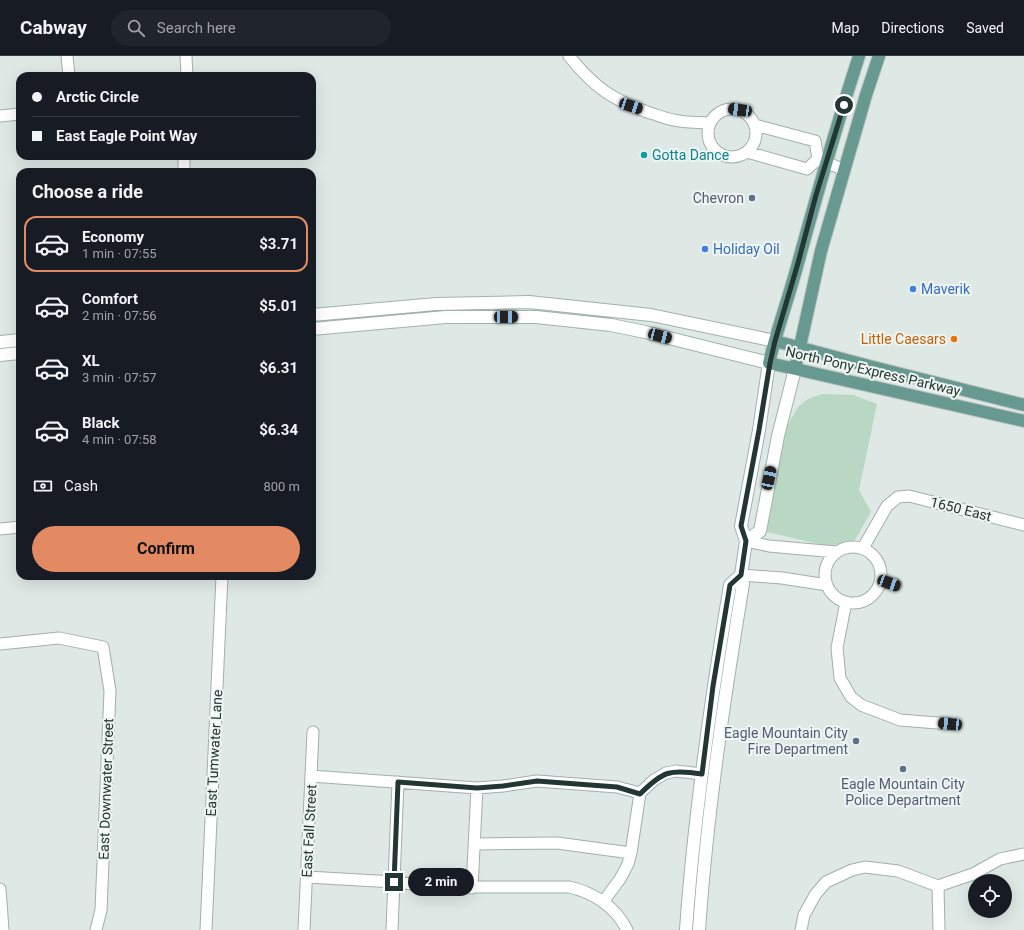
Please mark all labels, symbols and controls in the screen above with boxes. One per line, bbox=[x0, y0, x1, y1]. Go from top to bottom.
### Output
search box bbox=[111, 10, 391, 46]
text: Cabway bbox=[20, 16, 87, 39]
icon: search bbox=[125, 17, 147, 39]
text: Search here bbox=[157, 19, 236, 37]
text: Map bbox=[832, 20, 859, 36]
text: Directions bbox=[881, 20, 944, 36]
text: Saved bbox=[966, 20, 1004, 36]
text: Arctic Circle bbox=[56, 88, 139, 106]
route start bbox=[835, 96, 853, 114]
car bbox=[618, 97, 644, 115]
car bbox=[727, 102, 753, 118]
text: East Eagle Point Way bbox=[56, 127, 197, 145]
place label: Gotta Dance bbox=[652, 147, 729, 163]
marker: Gotta Dance bbox=[639, 150, 649, 160]
text: Choose a ride bbox=[32, 181, 143, 202]
place label: Chevron bbox=[693, 190, 744, 206]
marker: Chevron bbox=[747, 193, 757, 203]
icon: car bbox=[34, 226, 70, 262]
text: Economy bbox=[82, 228, 144, 246]
text: $3.71 bbox=[259, 235, 298, 253]
place label: Holiday Oil bbox=[713, 241, 780, 257]
marker: Holiday Oil bbox=[700, 244, 710, 254]
text: 1 min · 07:55 bbox=[82, 246, 157, 261]
place label: Maverik bbox=[921, 281, 971, 297]
marker: Maverik bbox=[908, 284, 918, 294]
icon: car bbox=[34, 288, 70, 324]
text: Comfort bbox=[82, 290, 138, 308]
text: $5.01 bbox=[259, 297, 298, 315]
text: 2 min · 07:56 bbox=[82, 308, 157, 323]
car bbox=[494, 311, 518, 323]
car bbox=[647, 327, 673, 345]
place label: Little Caesars bbox=[861, 331, 946, 347]
marker: Little Caesars bbox=[949, 334, 959, 344]
street label: North Pony Express Parkway bbox=[784, 343, 962, 399]
icon: car bbox=[34, 350, 70, 386]
text: XL bbox=[82, 352, 100, 370]
text: $6.31 bbox=[259, 359, 298, 377]
text: 3 min · 07:57 bbox=[82, 370, 157, 385]
icon: car bbox=[34, 412, 70, 448]
text: Black bbox=[82, 414, 119, 432]
text: $6.34 bbox=[259, 421, 298, 439]
text: 4 min · 07:58 bbox=[82, 432, 157, 447]
car bbox=[761, 465, 777, 491]
icon: cash bbox=[32, 475, 54, 497]
text: Cash bbox=[64, 477, 98, 495]
text: 800 m bbox=[263, 479, 300, 494]
street label: 1650 East bbox=[929, 494, 994, 524]
button: Confirm bbox=[32, 526, 300, 572]
car bbox=[876, 573, 902, 593]
street label: East Tumwater Lane bbox=[203, 689, 225, 817]
car bbox=[938, 717, 962, 731]
street label: East Downwater Street bbox=[96, 718, 116, 860]
place label: Eagle Mountain City Fire Department bbox=[724, 725, 848, 757]
marker: Eagle Mountain City Fire Department bbox=[851, 736, 861, 746]
marker: Eagle Mountain City Police Department bbox=[898, 764, 908, 774]
place label: Eagle Mountain City Police Department bbox=[841, 776, 965, 808]
street label: East Fall Street bbox=[299, 784, 319, 878]
callout: 2 min bbox=[408, 868, 474, 896]
route end bbox=[385, 873, 403, 891]
text: 2 min bbox=[425, 874, 457, 889]
map controls bbox=[968, 874, 1012, 918]
button: locate bbox=[968, 874, 1012, 918]

